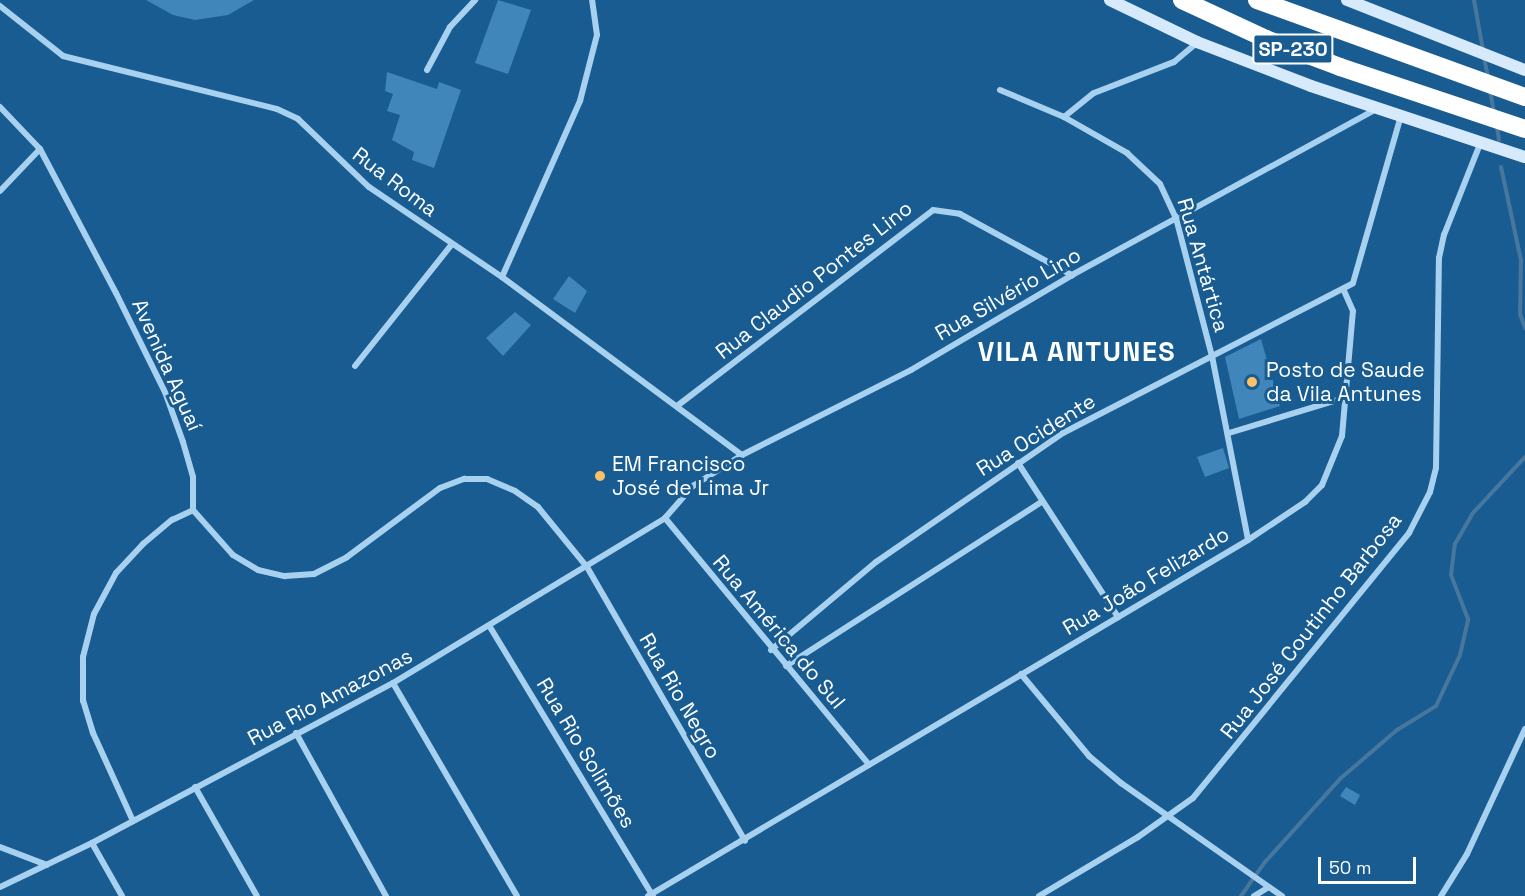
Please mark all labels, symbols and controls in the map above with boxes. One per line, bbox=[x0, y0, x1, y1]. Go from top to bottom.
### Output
road number: SP-230 bbox=[1251, 32, 1335, 66]
street label: Rua Roma bbox=[348, 142, 442, 222]
street label: Rua Claudio Pontes Lino bbox=[711, 195, 917, 365]
street label: Rua Antártica bbox=[1172, 195, 1234, 335]
street label: Rua Silvério Lino bbox=[931, 242, 1085, 346]
street label: Avenida Aguaí bbox=[127, 295, 207, 435]
district label: VILA ANTUNES bbox=[977, 336, 1177, 368]
place label: Posto de Saude da Vila Antunes bbox=[1266, 357, 1425, 407]
marker: Posto de Saude da Vila Antunes bbox=[1243, 373, 1261, 391]
street label: Rua Ocidente bbox=[972, 388, 1100, 482]
place label: EM Francisco José de Lima Jr bbox=[612, 451, 769, 501]
marker: EM Francisco José de Lima Jr bbox=[593, 469, 607, 483]
street label: Rua José Coutinho Barbosa bbox=[1215, 508, 1407, 744]
street label: Rua João Felizardo bbox=[1058, 521, 1234, 641]
street label: Rua América do Sul bbox=[707, 550, 851, 714]
street label: Rua Rio Negro bbox=[634, 629, 726, 763]
street label: Rua Rio Amazonas bbox=[243, 643, 417, 751]
street label: Rua Rio Solimões bbox=[531, 673, 641, 833]
scale bar bbox=[1321, 845, 1418, 883]
text: 50 m bbox=[1329, 856, 1371, 879]

